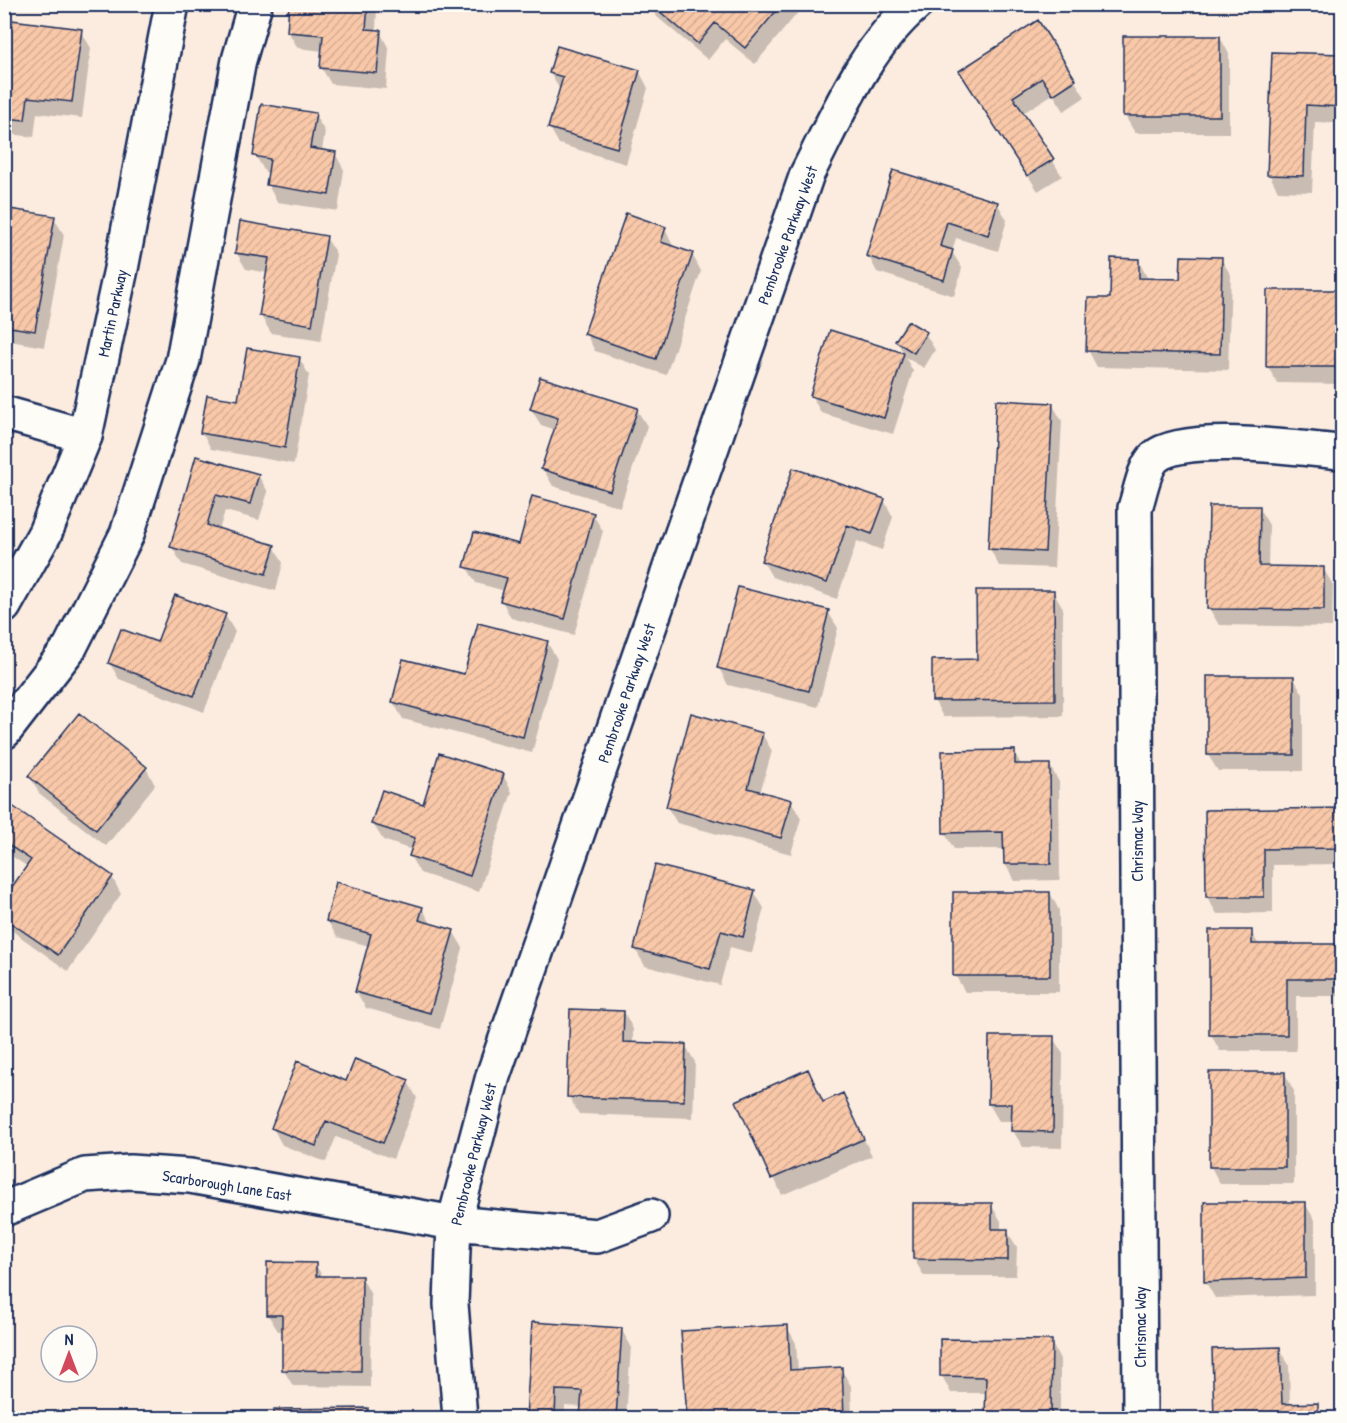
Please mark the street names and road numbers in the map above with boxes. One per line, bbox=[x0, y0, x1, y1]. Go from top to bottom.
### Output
street label: Pembrooke Parkway West bbox=[752, 162, 822, 307]
street label: Martin Parkway bbox=[92, 267, 132, 359]
street label: Pembrooke Parkway West bbox=[592, 620, 660, 766]
street label: Chrismac Way bbox=[1126, 800, 1148, 882]
street label: Pembrooke Parkway West bbox=[445, 1080, 501, 1228]
street label: Scarborough Lane East bbox=[161, 1164, 293, 1206]
street label: Chrismac Way bbox=[1129, 1286, 1151, 1368]

